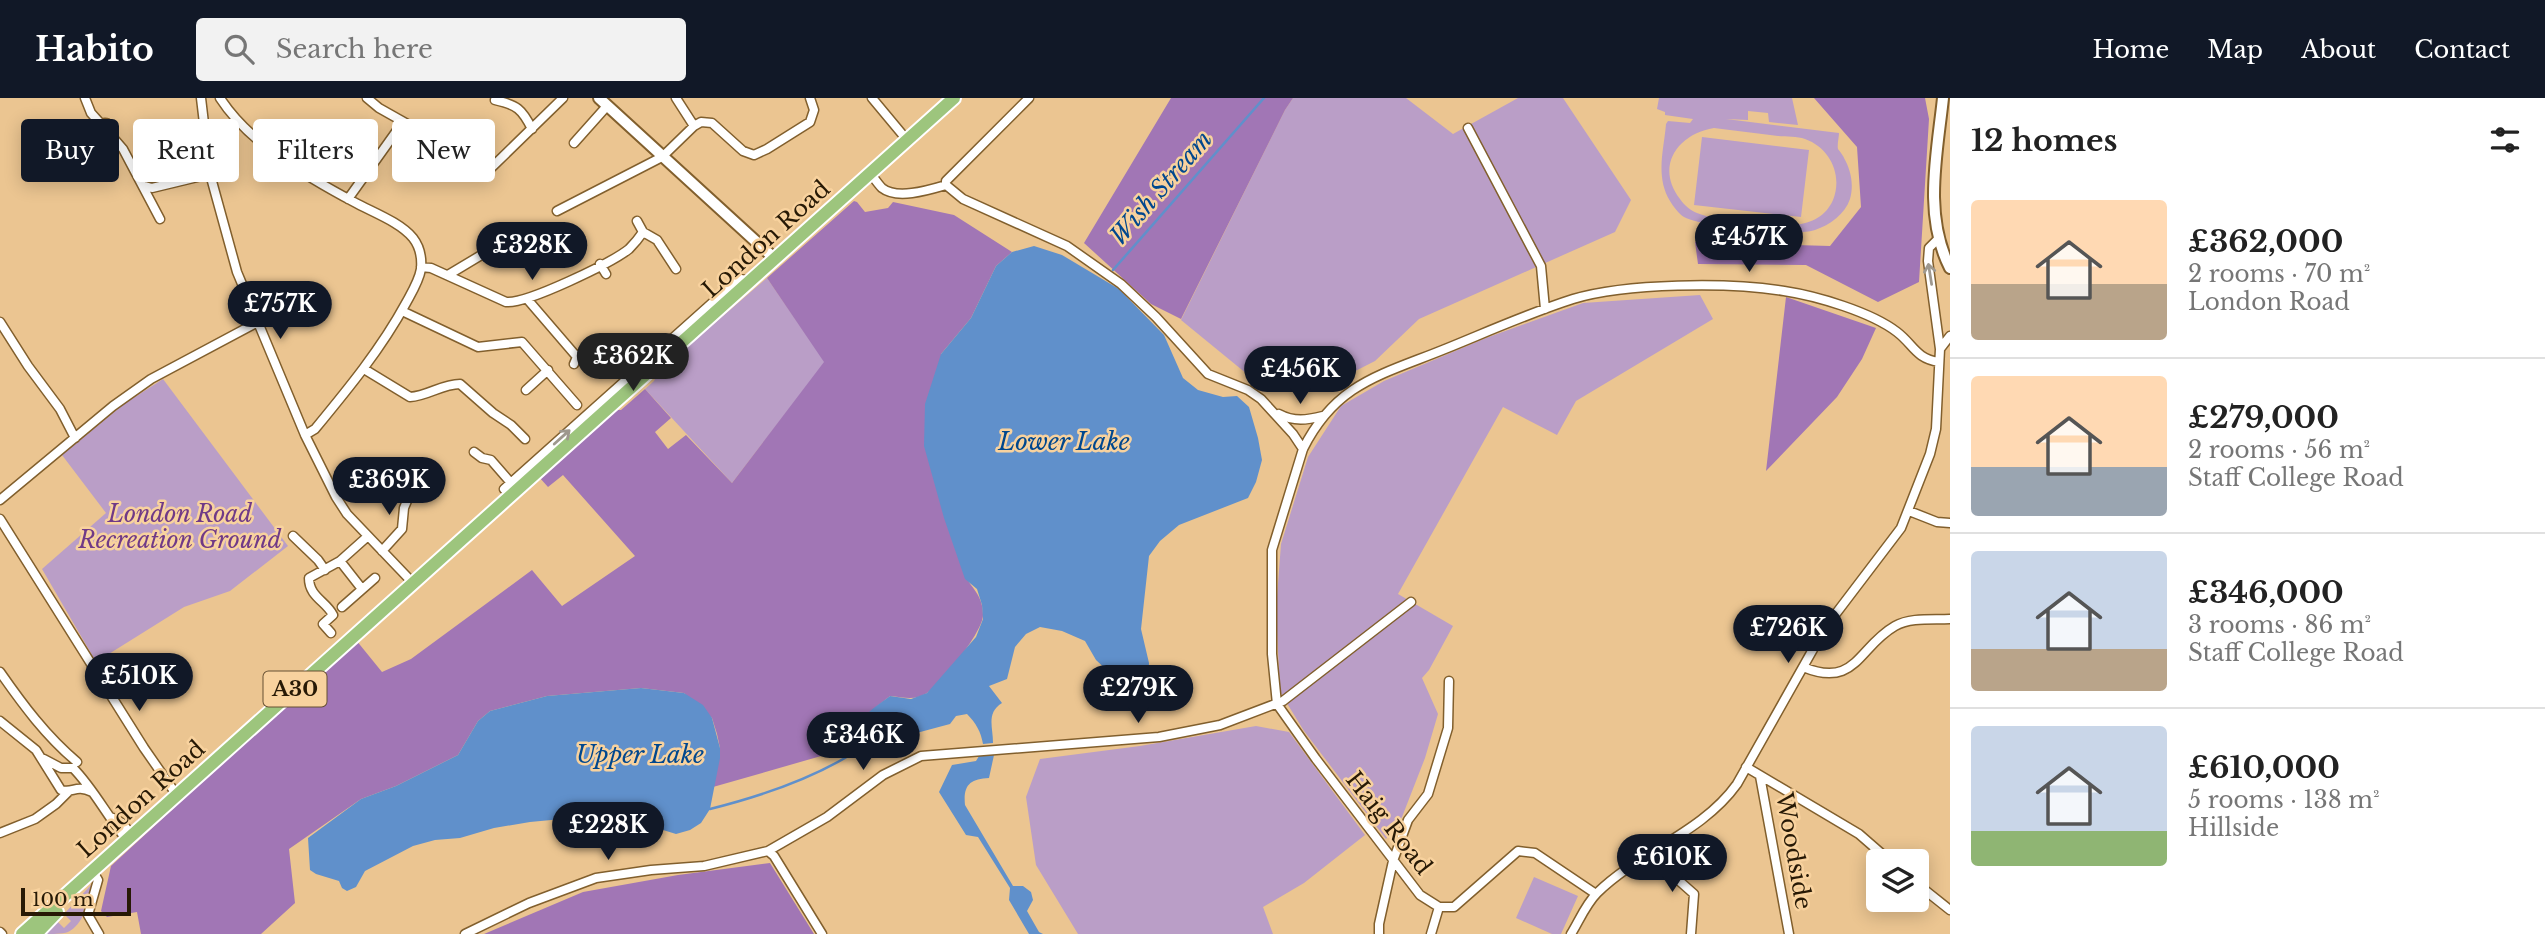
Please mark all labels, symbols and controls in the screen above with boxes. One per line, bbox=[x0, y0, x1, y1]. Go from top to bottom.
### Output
search box bbox=[196, 18, 686, 81]
text: Habito bbox=[35, 29, 154, 70]
icon: search bbox=[220, 30, 258, 68]
text: Search here bbox=[276, 33, 433, 65]
text: Home bbox=[2093, 35, 2169, 64]
text: Map bbox=[2207, 35, 2263, 64]
text: About bbox=[2301, 35, 2376, 64]
text: Contact bbox=[2414, 35, 2510, 64]
chip: Buy bbox=[21, 119, 119, 182]
chip: Rent bbox=[133, 119, 239, 182]
chip: Filters bbox=[253, 119, 378, 182]
chip: New bbox=[392, 119, 495, 182]
icon: filters bbox=[2486, 121, 2524, 159]
text: 12 homes bbox=[1971, 122, 2118, 159]
water label: Wish Stream bbox=[1103, 125, 1218, 250]
street label: London Road bbox=[697, 174, 835, 304]
pin: £457K bbox=[1700, 214, 1798, 274]
pin: £328K bbox=[483, 222, 581, 282]
text: £457K bbox=[1711, 223, 1787, 251]
text: £362,000 bbox=[2188, 223, 2343, 260]
icon: home bbox=[2027, 228, 2111, 312]
text: £328K bbox=[492, 231, 572, 259]
text: 2 rooms · 70 m² bbox=[2188, 260, 2370, 288]
one-way arrow bbox=[1923, 263, 1936, 286]
pin: £757K bbox=[231, 282, 329, 341]
text: London Road bbox=[2188, 288, 2350, 316]
text: £757K bbox=[244, 290, 316, 318]
pin: £362K bbox=[584, 334, 682, 393]
text: £362K bbox=[593, 342, 673, 370]
pin: £456K bbox=[1251, 346, 1349, 406]
text: £456K bbox=[1260, 355, 1340, 383]
text: £279,000 bbox=[2188, 399, 2339, 436]
icon: home bbox=[2027, 404, 2111, 488]
water label: Lower Lake bbox=[997, 427, 1130, 456]
one-way arrow bbox=[553, 429, 571, 445]
text: 2 rooms · 56 m² bbox=[2188, 436, 2370, 464]
pin: £369K bbox=[340, 458, 438, 517]
text: Staff College Road bbox=[2188, 464, 2404, 492]
text: £369K bbox=[349, 466, 429, 494]
park label: London Road Recreation Ground bbox=[77, 500, 282, 554]
text: £346,000 bbox=[2188, 574, 2344, 611]
icon: home bbox=[2027, 579, 2111, 663]
pin: £726K bbox=[1739, 606, 1837, 665]
text: 3 rooms · 86 m² bbox=[2188, 611, 2371, 639]
text: £726K bbox=[1749, 614, 1827, 642]
text: Staff College Road bbox=[2188, 639, 2404, 667]
pin: £510K bbox=[90, 654, 188, 713]
text: £510K bbox=[101, 662, 177, 690]
pin: £279K bbox=[1089, 666, 1187, 725]
road number: A30 bbox=[264, 672, 326, 706]
text: £279K bbox=[1099, 674, 1177, 702]
pin: £346K bbox=[814, 712, 912, 772]
text: £346K bbox=[823, 721, 903, 749]
street label: London Road bbox=[72, 734, 210, 864]
water label: Upper Lake bbox=[576, 740, 704, 769]
text: £610,000 bbox=[2188, 749, 2340, 786]
icon: home bbox=[2027, 754, 2111, 838]
street label: Haig Road bbox=[1340, 766, 1438, 880]
text: 5 rooms · 138 m² bbox=[2188, 786, 2380, 814]
street label: Woodside bbox=[1770, 790, 1818, 911]
pin: £228K bbox=[559, 802, 657, 862]
text: £228K bbox=[568, 811, 648, 839]
text: Hillside bbox=[2188, 814, 2279, 842]
pin: £610K bbox=[1623, 834, 1721, 894]
text: £610K bbox=[1633, 843, 1711, 871]
map controls bbox=[1866, 849, 1929, 912]
button: layers bbox=[1866, 849, 1929, 912]
scale bar bbox=[21, 885, 131, 917]
text: 100 m bbox=[32, 888, 93, 911]

